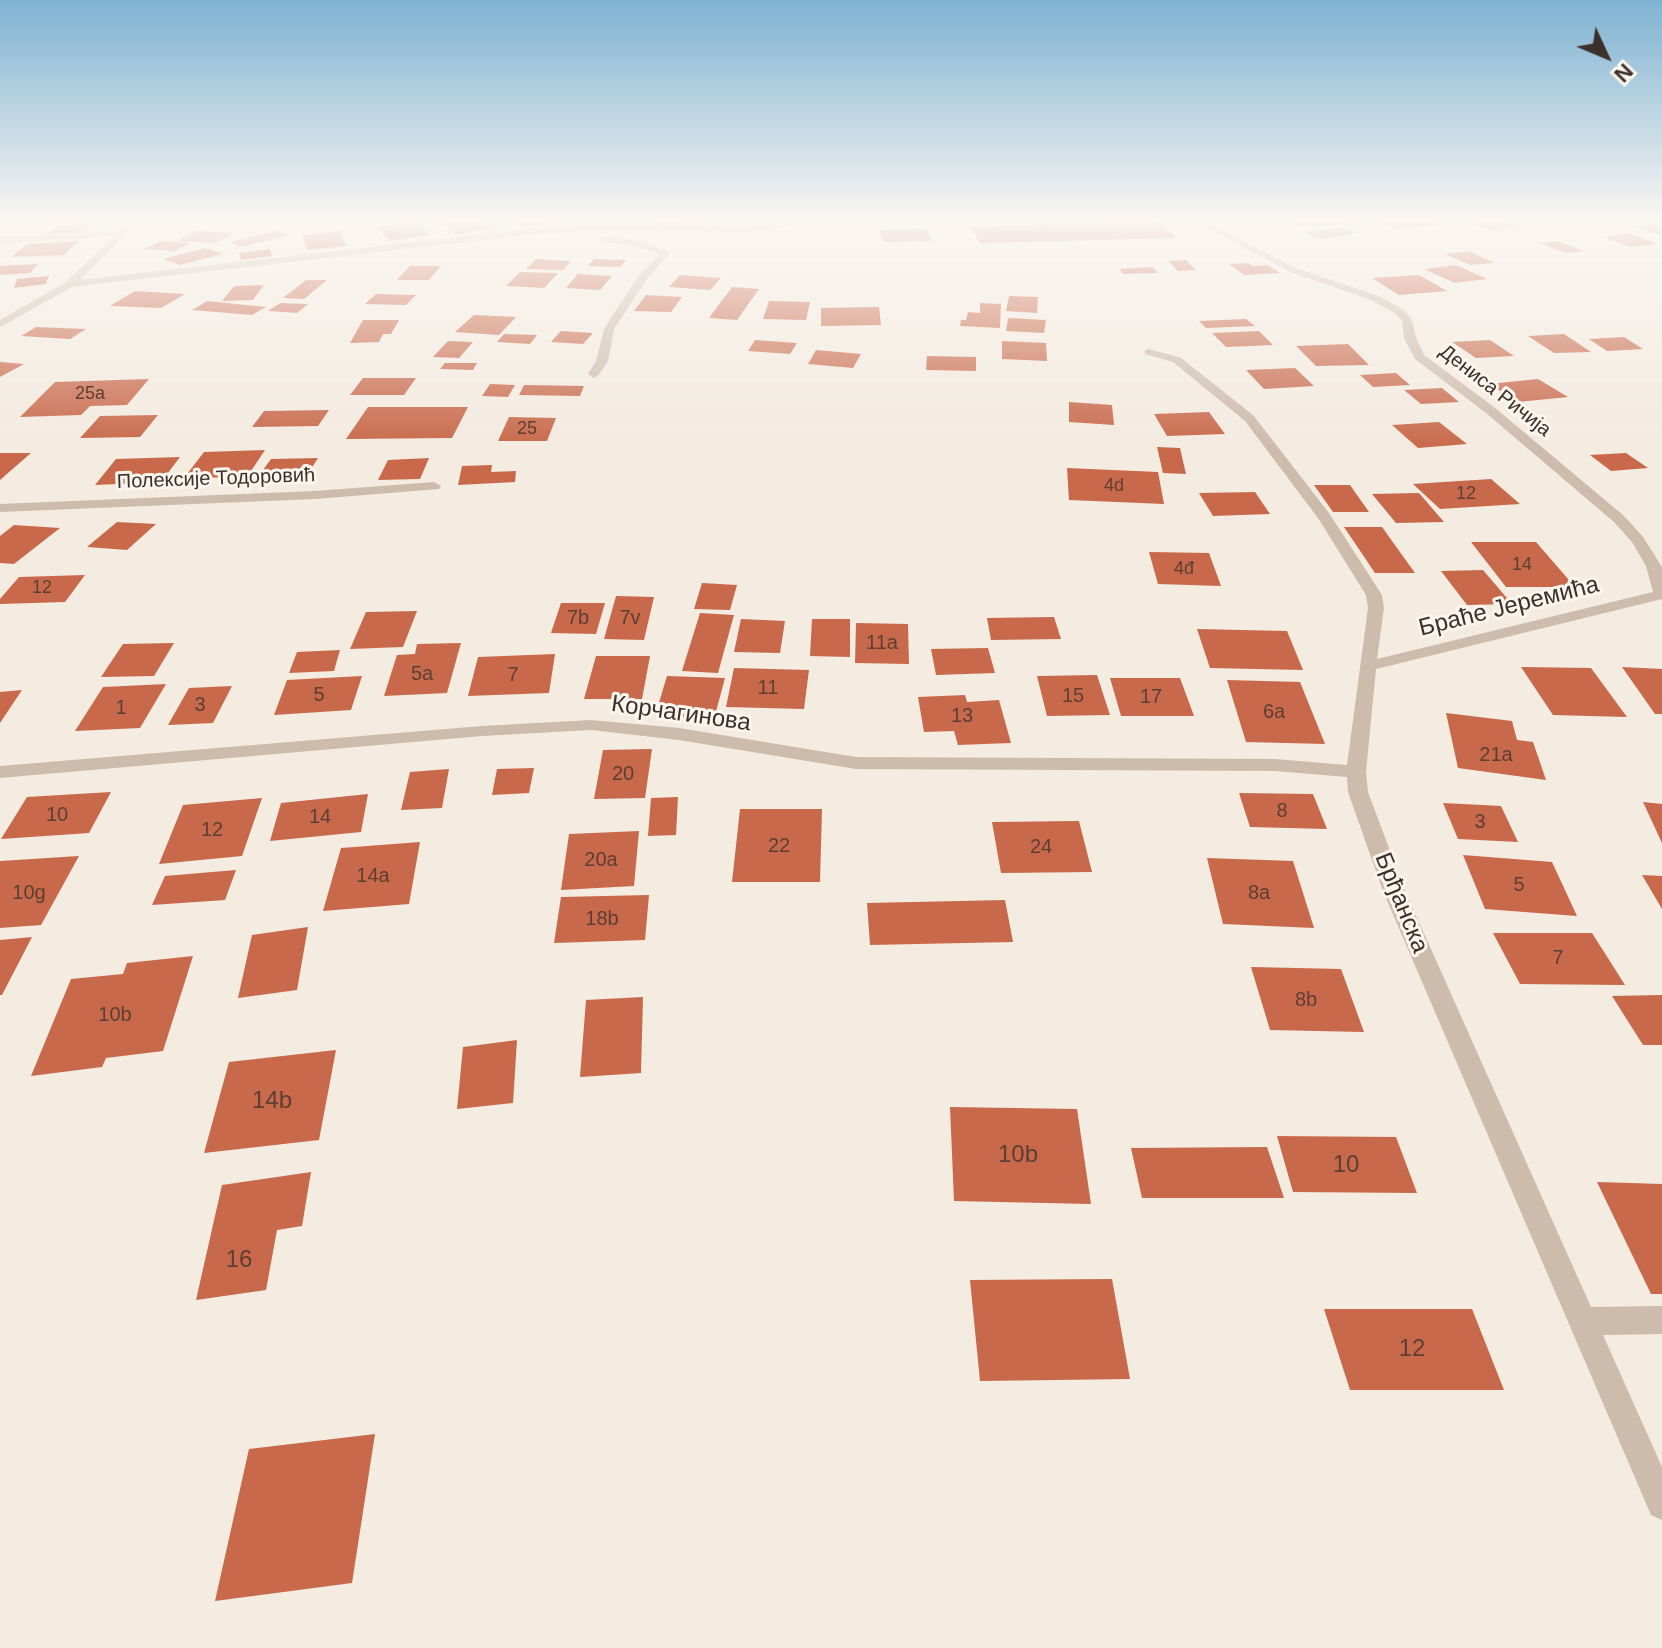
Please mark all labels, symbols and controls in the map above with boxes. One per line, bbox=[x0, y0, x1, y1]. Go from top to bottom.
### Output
north arrow bbox=[1566, 16, 1646, 96]
text: N bbox=[1609, 59, 1638, 87]
street label: Дениса Ричија bbox=[1434, 340, 1556, 442]
house number: 25a bbox=[75, 383, 105, 405]
house number: 25 bbox=[517, 418, 537, 440]
street label: Полексије Тодоровић bbox=[116, 464, 316, 494]
house number: 4d bbox=[1104, 475, 1124, 497]
house number: 12 bbox=[1456, 483, 1476, 505]
house number: 14 bbox=[1512, 554, 1532, 576]
house number: 4đ bbox=[1174, 558, 1194, 580]
street label: Браће Јеремића bbox=[1416, 571, 1602, 643]
house number: 12 bbox=[32, 577, 52, 599]
house number: 7b bbox=[567, 606, 589, 630]
house number: 7v bbox=[619, 606, 641, 630]
house number: 11a bbox=[866, 631, 898, 655]
house number: 5a bbox=[411, 662, 433, 686]
house number: 7 bbox=[507, 663, 519, 687]
house number: 11 bbox=[758, 676, 778, 700]
house number: 5 bbox=[313, 683, 325, 707]
house number: 15 bbox=[1062, 684, 1084, 708]
house number: 17 bbox=[1140, 685, 1162, 709]
street label: Корчагинова bbox=[609, 690, 753, 738]
house number: 3 bbox=[194, 693, 206, 717]
house number: 1 bbox=[115, 696, 127, 720]
house number: 6a bbox=[1263, 700, 1285, 724]
house number: 13 bbox=[951, 704, 973, 728]
house number: 21a bbox=[1479, 743, 1513, 767]
house number: 20 bbox=[612, 762, 634, 786]
house number: 8 bbox=[1276, 799, 1288, 823]
house number: 10 bbox=[46, 803, 68, 827]
house number: 14 bbox=[309, 805, 331, 829]
house number: 3 bbox=[1474, 810, 1486, 834]
house number: 12 bbox=[201, 818, 223, 842]
house number: 22 bbox=[768, 834, 790, 858]
house number: 24 bbox=[1030, 835, 1052, 859]
house number: 20a bbox=[584, 848, 618, 872]
street label: Брђанска bbox=[1368, 849, 1434, 957]
house number: 14a bbox=[356, 864, 390, 888]
house number: 5 bbox=[1513, 873, 1525, 897]
house number: 10g bbox=[12, 881, 46, 905]
house number: 8a bbox=[1248, 881, 1270, 905]
house number: 18b bbox=[585, 907, 619, 931]
house number: 7 bbox=[1552, 946, 1564, 970]
house number: 8b bbox=[1295, 988, 1317, 1012]
house number: 10b bbox=[98, 1003, 132, 1027]
house number: 14b bbox=[252, 1087, 292, 1115]
house number: 10b bbox=[998, 1141, 1038, 1169]
house number: 10 bbox=[1333, 1151, 1359, 1179]
house number: 16 bbox=[226, 1246, 252, 1274]
house number: 12 bbox=[1399, 1335, 1425, 1363]

